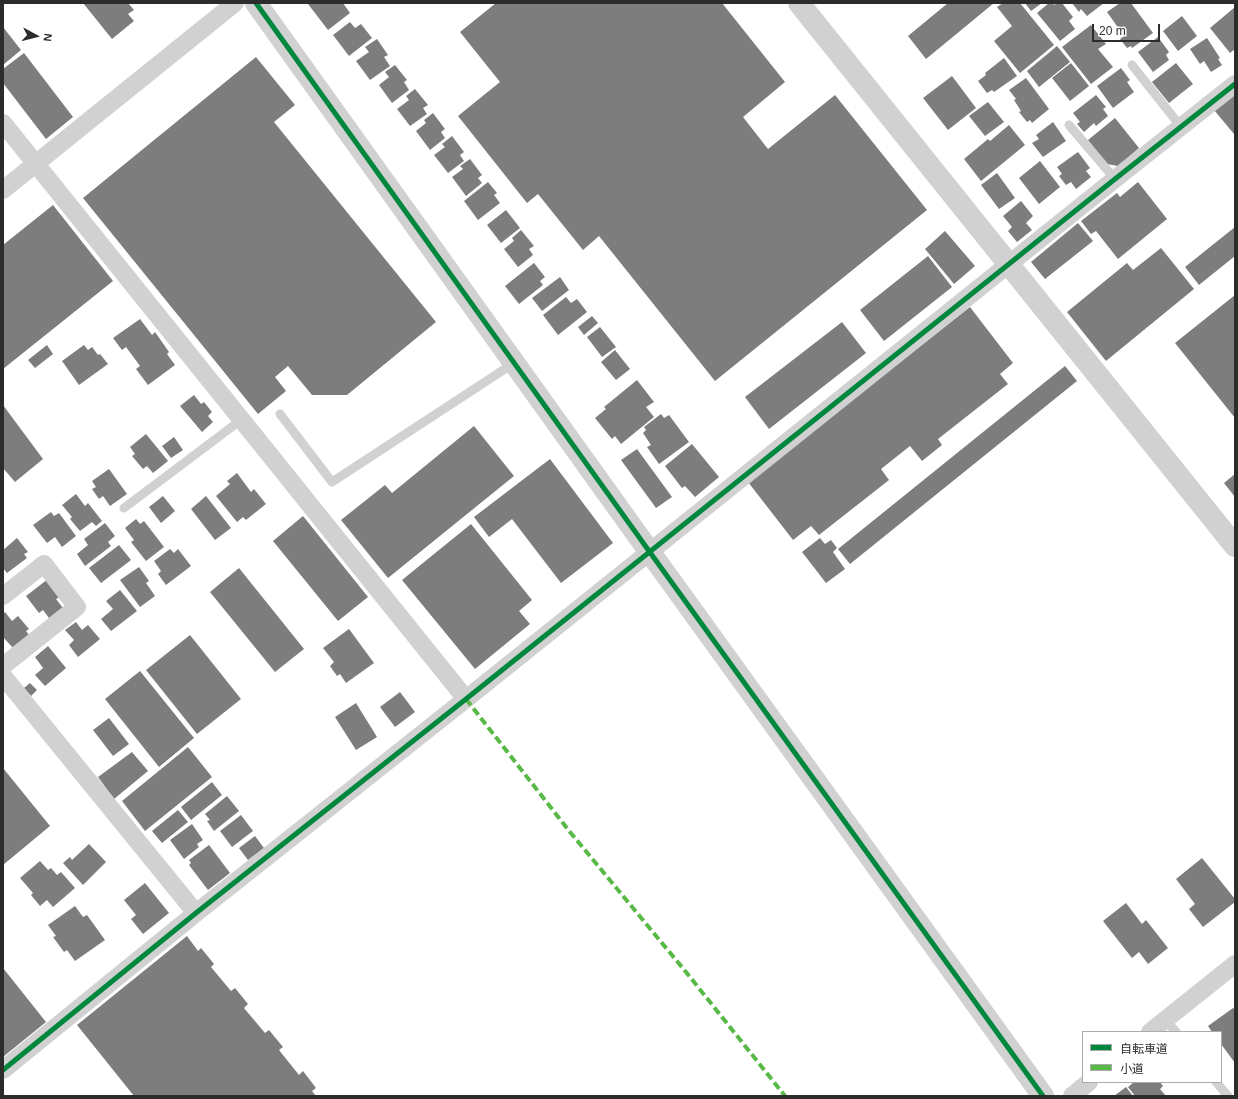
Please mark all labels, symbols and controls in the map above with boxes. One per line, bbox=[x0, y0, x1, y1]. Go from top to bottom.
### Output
north arrow bbox=[16, 16, 56, 56]
scale bar bbox=[1094, 16, 1162, 42]
text: 20 m bbox=[1099, 24, 1126, 38]
text: N bbox=[41, 33, 54, 42]
legend bbox=[1082, 1031, 1222, 1083]
text: 自転車道 bbox=[1120, 1042, 1168, 1056]
text: 小道 bbox=[1120, 1062, 1144, 1076]

